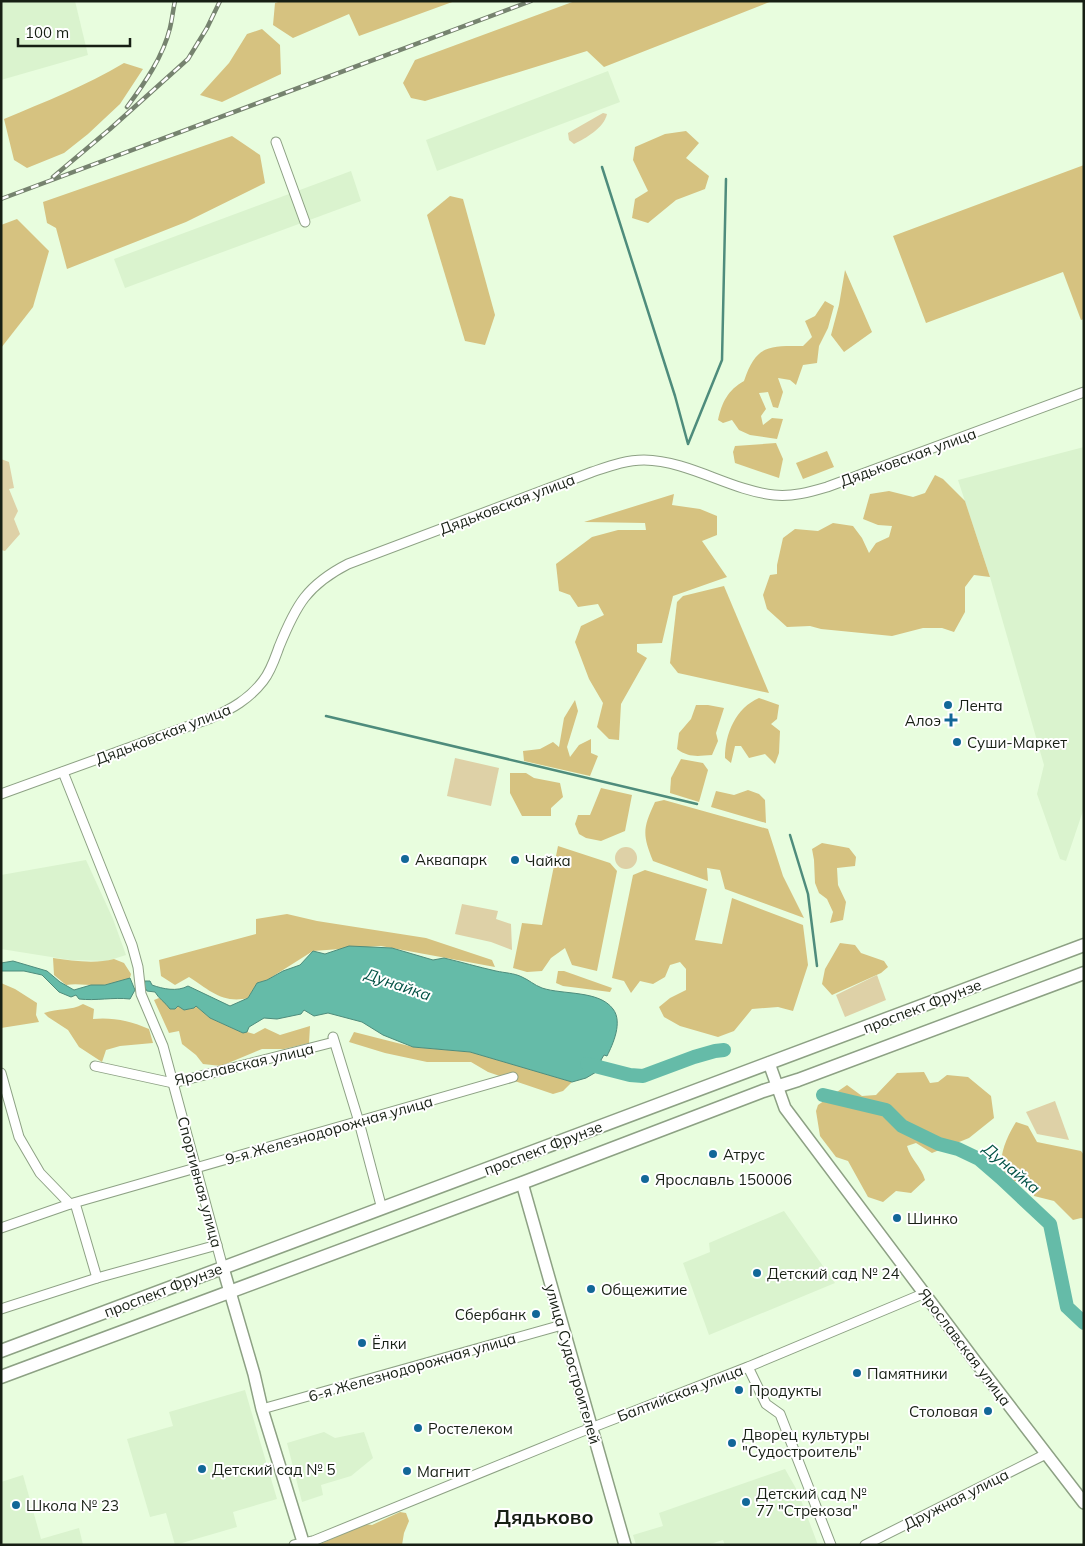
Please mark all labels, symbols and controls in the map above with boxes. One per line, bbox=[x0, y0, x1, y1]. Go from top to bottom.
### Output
scale bar bbox=[18, 15, 130, 47]
text: 100 m bbox=[25, 23, 69, 42]
street label: Дядьковская улица bbox=[837, 424, 979, 490]
street label: Дядьковская улица bbox=[437, 469, 577, 539]
place label: Лента bbox=[958, 696, 1003, 715]
street label: Дядьковская улица bbox=[93, 699, 233, 769]
marker: Лента bbox=[942, 699, 954, 711]
place label: Алоэ bbox=[905, 711, 941, 730]
marker: Алоэ bbox=[945, 714, 957, 726]
place label: Суши-Маркет bbox=[967, 733, 1067, 752]
marker: Суши-Маркет bbox=[951, 736, 963, 748]
place label: Аквапарк bbox=[415, 850, 488, 869]
place label: Чайка bbox=[525, 851, 571, 870]
marker: Аквапарк bbox=[399, 853, 411, 865]
marker: Чайка bbox=[509, 854, 521, 866]
water label: Дунайка bbox=[361, 963, 434, 1005]
street label: проспект Фрунзе bbox=[860, 975, 984, 1037]
street label: Ярославская улица bbox=[172, 1039, 316, 1089]
street label: 9-я Железнодорожная улица bbox=[223, 1091, 435, 1169]
street label: Спортивная улица bbox=[173, 1114, 227, 1250]
street label: проспект Фрунзе bbox=[481, 1117, 605, 1179]
water label: Дунайка bbox=[979, 1138, 1045, 1198]
place label: Атрус bbox=[723, 1145, 765, 1164]
marker: Атрус bbox=[707, 1148, 719, 1160]
place label: Ярославль 150006 bbox=[655, 1170, 792, 1189]
marker: Ярославль 150006 bbox=[639, 1173, 651, 1185]
place label: Шинко bbox=[907, 1209, 958, 1228]
marker: Шинко bbox=[891, 1212, 903, 1224]
street label: проспект Фрунзе bbox=[101, 1259, 225, 1321]
place label: Детский сад № 24 bbox=[767, 1264, 900, 1283]
marker: Детский сад № 24 bbox=[751, 1267, 763, 1279]
place label: Общежитие bbox=[601, 1280, 687, 1299]
street label: улица Судостроителей bbox=[541, 1282, 605, 1446]
marker: Общежитие bbox=[585, 1283, 597, 1295]
street label: Ярославская улица bbox=[914, 1284, 1016, 1410]
place label: Сбербанк bbox=[455, 1305, 527, 1324]
marker: Сбербанк bbox=[530, 1308, 542, 1320]
street label: 6-я Железнодорожная улица bbox=[306, 1328, 518, 1406]
place label: Ёлки bbox=[372, 1334, 407, 1353]
marker: Ёлки bbox=[356, 1337, 368, 1349]
street label: Балтийская улица bbox=[614, 1360, 746, 1426]
place label: Памятники bbox=[867, 1364, 948, 1383]
marker: Памятники bbox=[851, 1367, 863, 1379]
place label: Продукты bbox=[749, 1381, 822, 1400]
marker: Продукты bbox=[733, 1384, 745, 1396]
place label: Столовая bbox=[909, 1402, 978, 1421]
marker: Столовая bbox=[982, 1405, 994, 1417]
place label: Ростелеком bbox=[428, 1419, 513, 1438]
marker: Ростелеком bbox=[412, 1422, 424, 1434]
place label: Дворец культуры "Судостроитель" bbox=[742, 1425, 869, 1461]
marker: Дворец культуры "Судостроитель" bbox=[726, 1437, 738, 1449]
place label: Детский сад № 5 bbox=[212, 1460, 336, 1479]
place label: Магнит bbox=[417, 1462, 471, 1481]
marker: Детский сад № 5 bbox=[196, 1463, 208, 1475]
street label: Дружная улица bbox=[900, 1464, 1012, 1534]
marker: Магнит bbox=[401, 1465, 413, 1477]
place label: Детский сад № 77 "Стрекоза" bbox=[756, 1484, 867, 1520]
place label: Школа № 23 bbox=[26, 1496, 119, 1515]
marker: Детский сад № 77 "Стрекоза" bbox=[740, 1496, 752, 1508]
marker: Школа № 23 bbox=[10, 1499, 22, 1511]
district label: Дядьково bbox=[495, 1504, 594, 1529]

